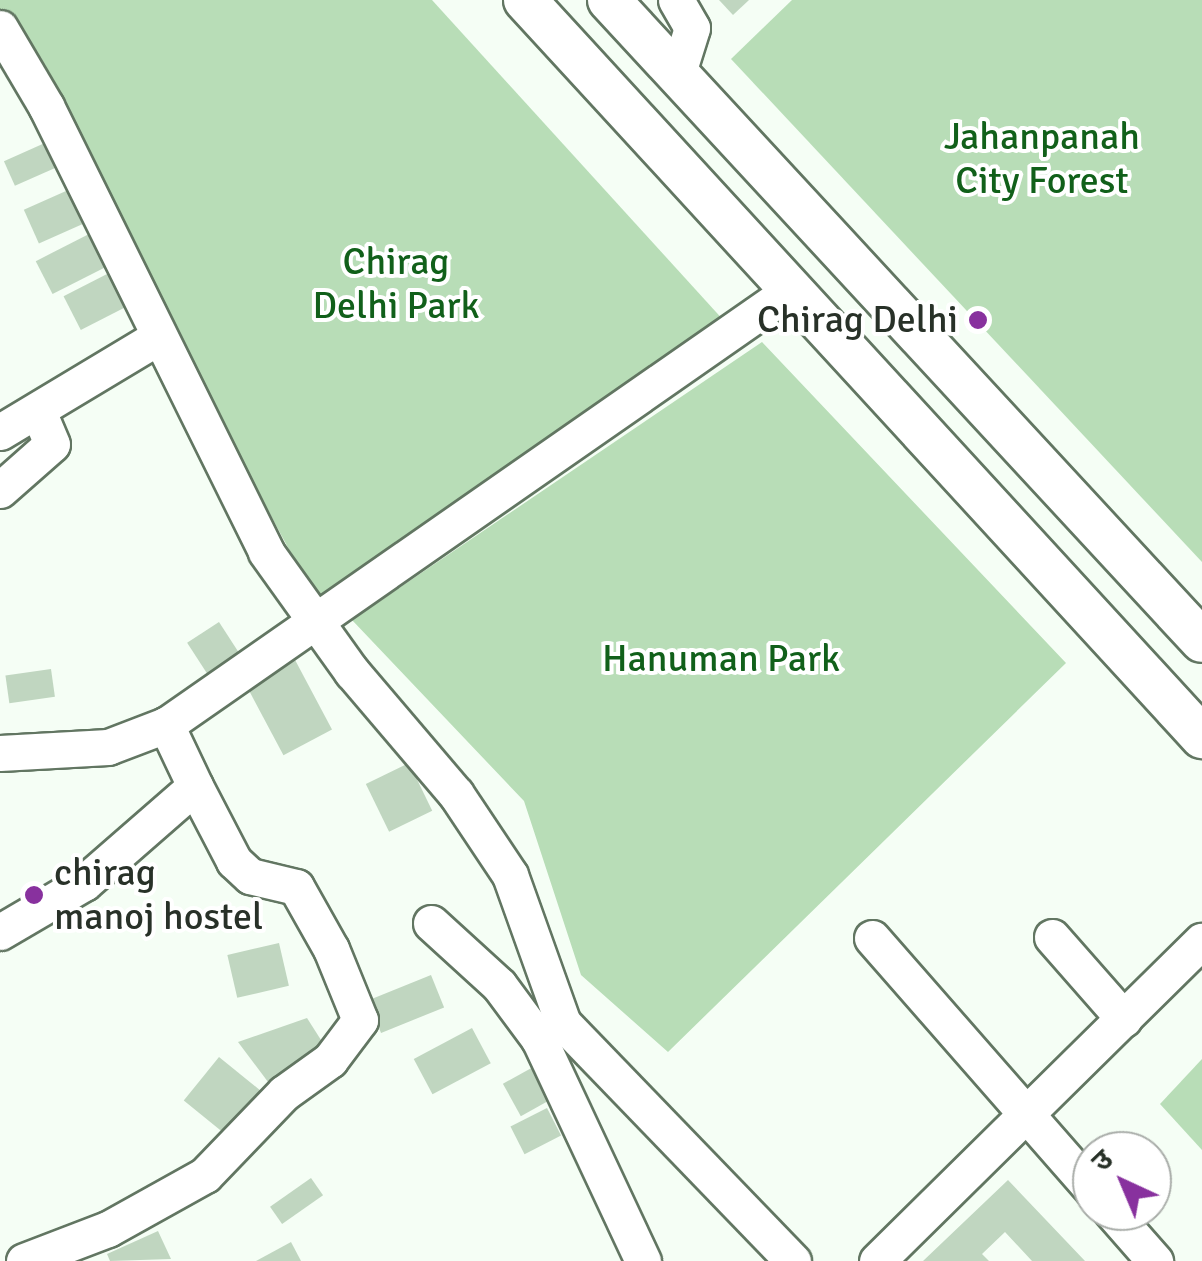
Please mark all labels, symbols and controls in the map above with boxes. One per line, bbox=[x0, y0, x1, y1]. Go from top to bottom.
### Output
park label: Jahanpanah City Forest bbox=[944, 114, 1140, 203]
park label: Chirag Delhi Park bbox=[312, 239, 480, 328]
place label: Chirag Delhi bbox=[757, 297, 958, 343]
marker: Chirag Delhi bbox=[967, 309, 989, 331]
park label: Hanuman Park bbox=[602, 636, 840, 682]
place label: chirag manoj hostel bbox=[54, 850, 263, 939]
marker: chirag manoj hostel bbox=[23, 884, 45, 906]
north arrow bbox=[1072, 1131, 1172, 1231]
text: उ bbox=[1085, 1143, 1120, 1179]

